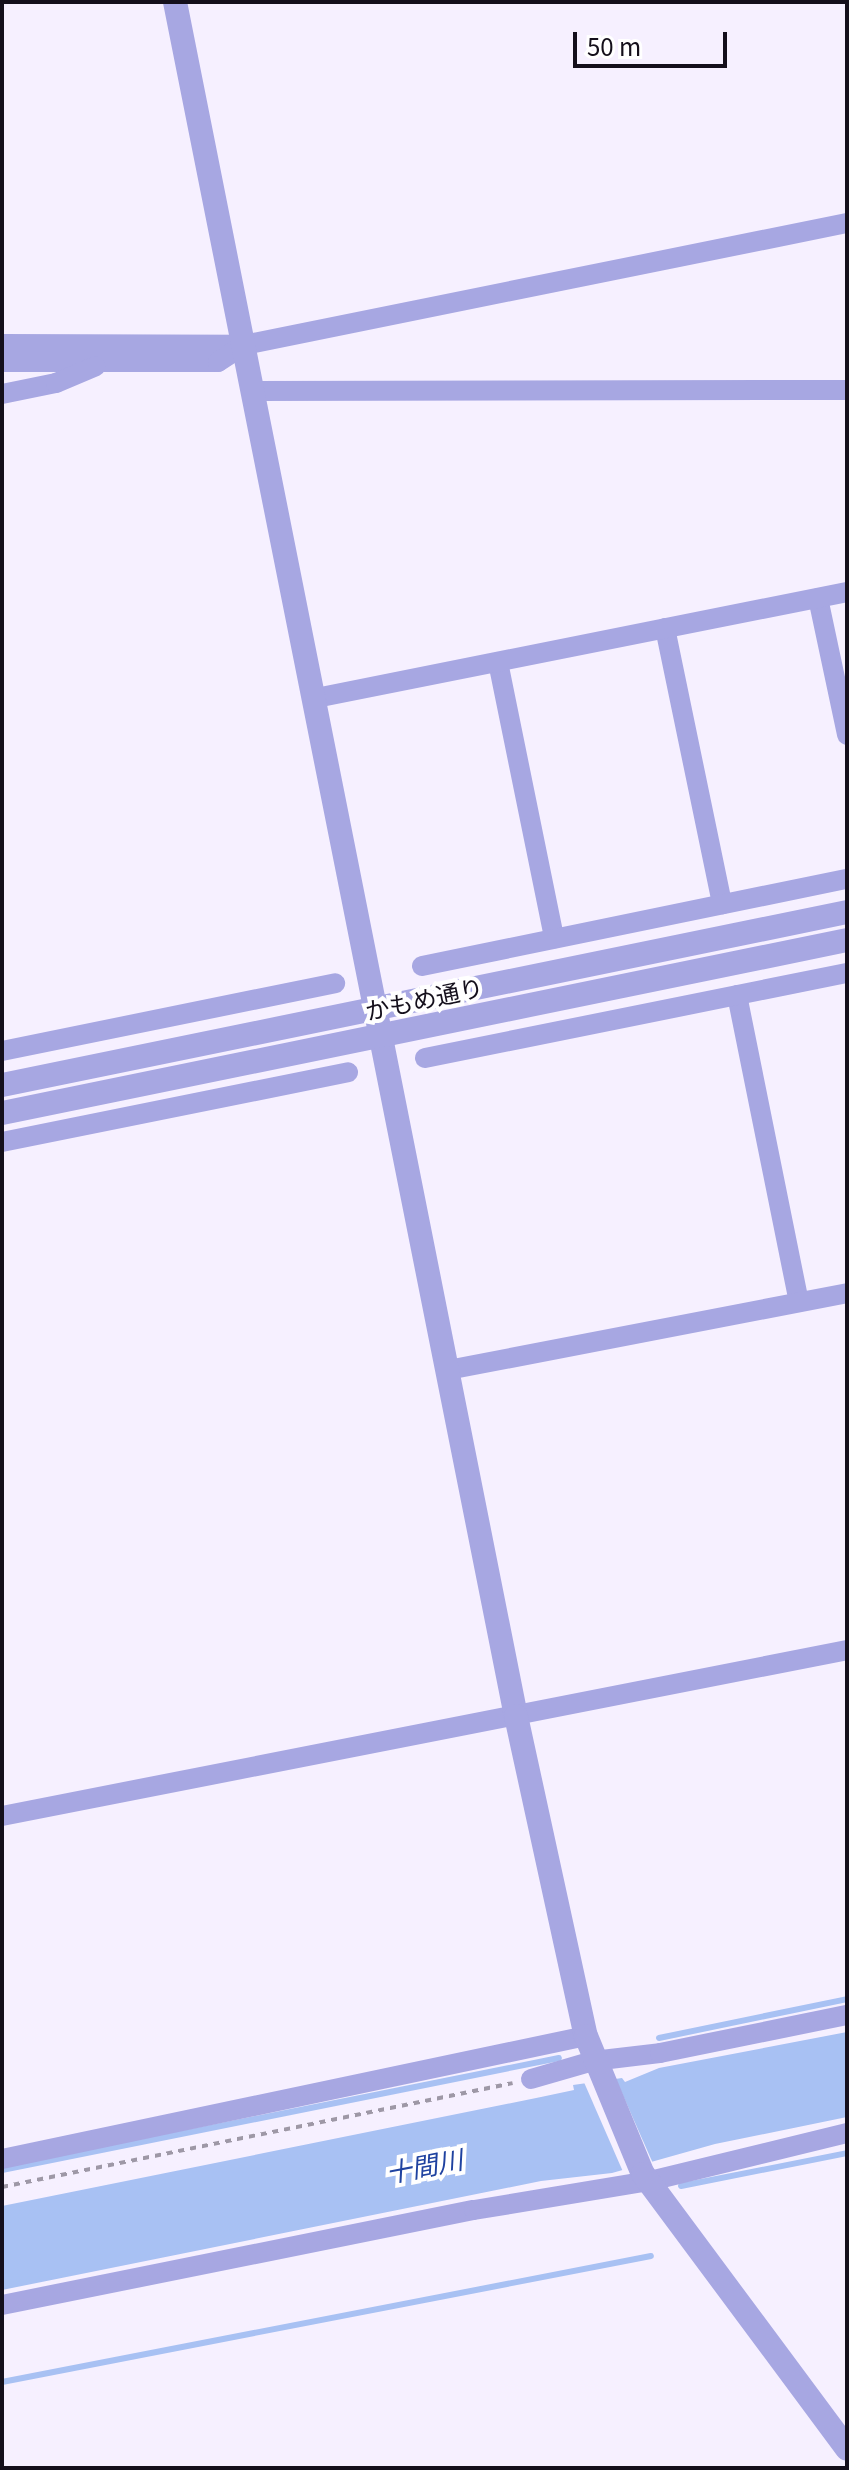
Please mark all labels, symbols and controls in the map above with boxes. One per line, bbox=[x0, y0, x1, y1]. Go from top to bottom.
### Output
scale bar bbox=[577, 16, 731, 66]
text: 50 m bbox=[587, 28, 641, 63]
street label: かもめ通り bbox=[362, 971, 486, 1025]
water label: 十間川 bbox=[383, 2142, 465, 2188]

